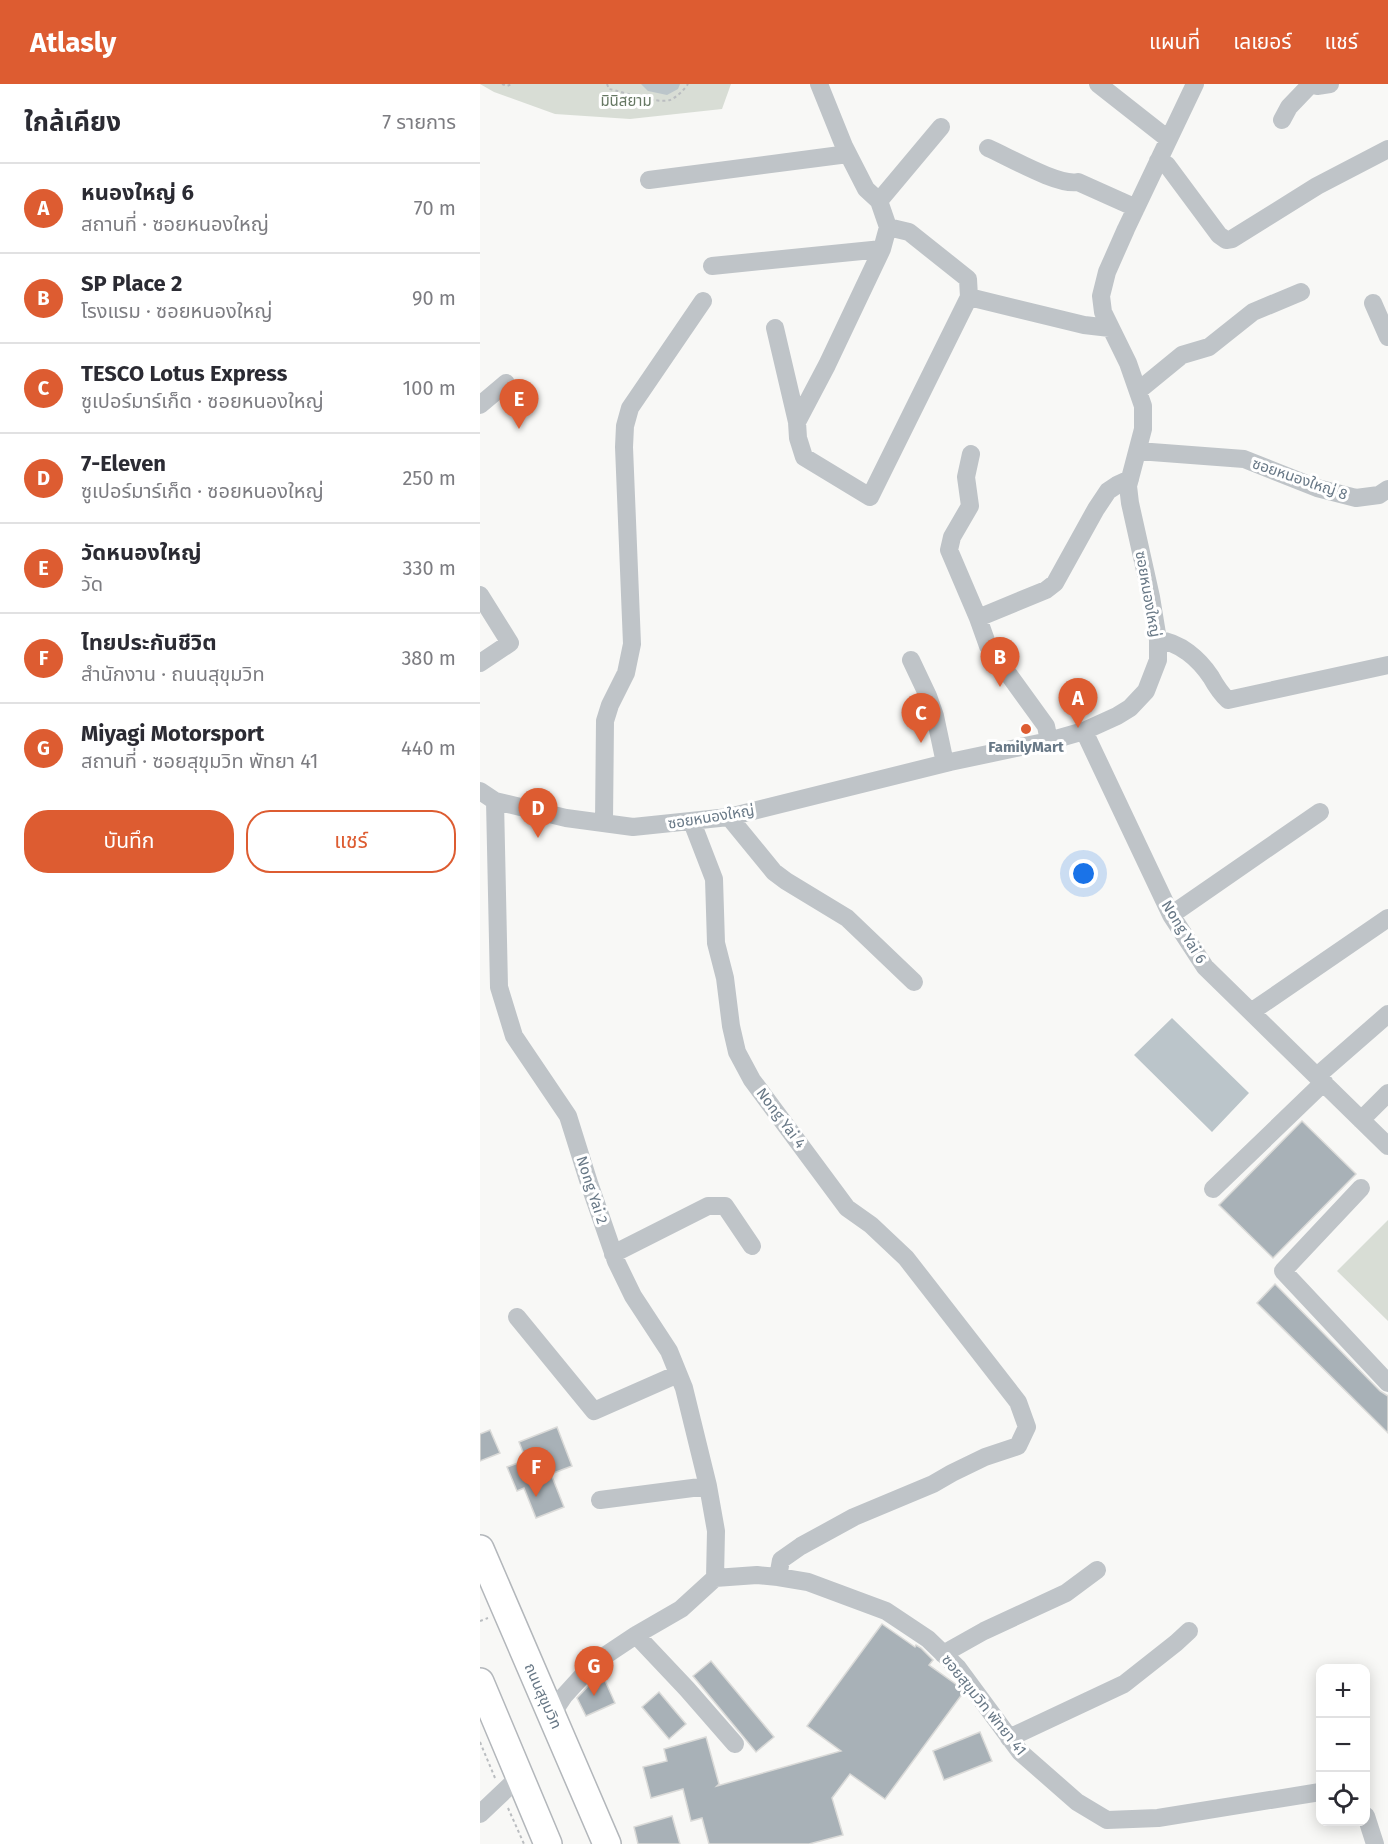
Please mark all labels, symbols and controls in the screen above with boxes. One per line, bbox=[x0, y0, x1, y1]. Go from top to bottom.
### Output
text: Atlasly bbox=[30, 26, 116, 59]
text: แผนที่ bbox=[1149, 29, 1200, 55]
text: เลเยอร์ bbox=[1233, 29, 1292, 55]
text: แชร์ bbox=[1325, 29, 1358, 55]
park label: มินิสยาม bbox=[600, 92, 652, 110]
text: ใกล้เคียง bbox=[24, 107, 121, 138]
text: 7 รายการ bbox=[382, 110, 456, 134]
text: หนองใหญ่ 6 bbox=[81, 179, 194, 206]
text: A bbox=[38, 196, 49, 220]
text: 70 m bbox=[414, 196, 456, 220]
text: สถานที่ · ซอยหนองใหญ่ bbox=[81, 212, 269, 236]
text: SP Place 2 bbox=[81, 270, 182, 297]
text: B bbox=[37, 286, 50, 310]
text: 90 m bbox=[412, 286, 456, 310]
text: โรงแรม · ซอยหนองใหญ่ bbox=[81, 299, 272, 323]
text: TESCO Lotus Express bbox=[81, 360, 287, 387]
text: C bbox=[38, 376, 49, 400]
text: 100 m bbox=[403, 376, 456, 400]
pin: E bbox=[500, 380, 538, 429]
text: ซูเปอร์มาร์เก็ต · ซอยหนองใหญ่ bbox=[81, 389, 324, 413]
text: 7-Eleven bbox=[81, 450, 166, 477]
street label: ซอยหนองใหญ่ 8 bbox=[1250, 454, 1350, 504]
text: D bbox=[37, 466, 50, 490]
text: 250 m bbox=[402, 466, 456, 490]
text: ซูเปอร์มาร์เก็ต · ซอยหนองใหญ่ bbox=[81, 479, 324, 503]
text: วัดหนองใหญ่ bbox=[81, 539, 202, 566]
street label: ซอยหนองใหญ่ bbox=[1132, 549, 1164, 639]
text: E bbox=[38, 556, 49, 580]
text: 330 m bbox=[402, 556, 456, 580]
text: วัด bbox=[81, 572, 103, 596]
text: ไทยประกันชีวิต bbox=[81, 629, 217, 656]
pin: B bbox=[980, 638, 1020, 687]
text: F bbox=[39, 646, 48, 670]
text: 380 m bbox=[401, 646, 456, 670]
text: สำนักงาน · ถนนสุขุมวิท bbox=[81, 662, 265, 686]
pin: A bbox=[1058, 678, 1098, 728]
pin: C bbox=[902, 694, 940, 743]
text: Miyagi Motorsport bbox=[81, 720, 264, 747]
marker: FamilyMart bbox=[1019, 722, 1033, 736]
text: G bbox=[37, 736, 50, 760]
text: 440 m bbox=[401, 736, 456, 760]
place label: FamilyMart bbox=[988, 738, 1064, 756]
text: สถานที่ · ซอยสุขุมวิท พัทยา 41 bbox=[81, 749, 318, 773]
pin: D bbox=[518, 788, 558, 838]
street label: ซอยหนองใหญ่ bbox=[666, 801, 756, 833]
button: บันทึก bbox=[24, 810, 234, 873]
button: แชร์ bbox=[246, 810, 456, 873]
your location bbox=[1069, 859, 1098, 888]
street label: Nong Yai 6 bbox=[1158, 897, 1210, 967]
street label: Nong Yai 4 bbox=[752, 1084, 810, 1152]
street label: Nong Yai 2 bbox=[573, 1154, 611, 1226]
pin: F bbox=[516, 1448, 556, 1497]
pin: G bbox=[574, 1646, 614, 1696]
street label: ซอยสุขุมวิท พัทยา 41 bbox=[938, 1651, 1030, 1759]
street label: ถนนสุขุมวิท bbox=[521, 1660, 565, 1732]
map controls bbox=[1316, 1664, 1370, 1826]
button: + bbox=[1316, 1664, 1370, 1718]
button: − bbox=[1316, 1718, 1370, 1772]
button: locate bbox=[1316, 1772, 1370, 1826]

